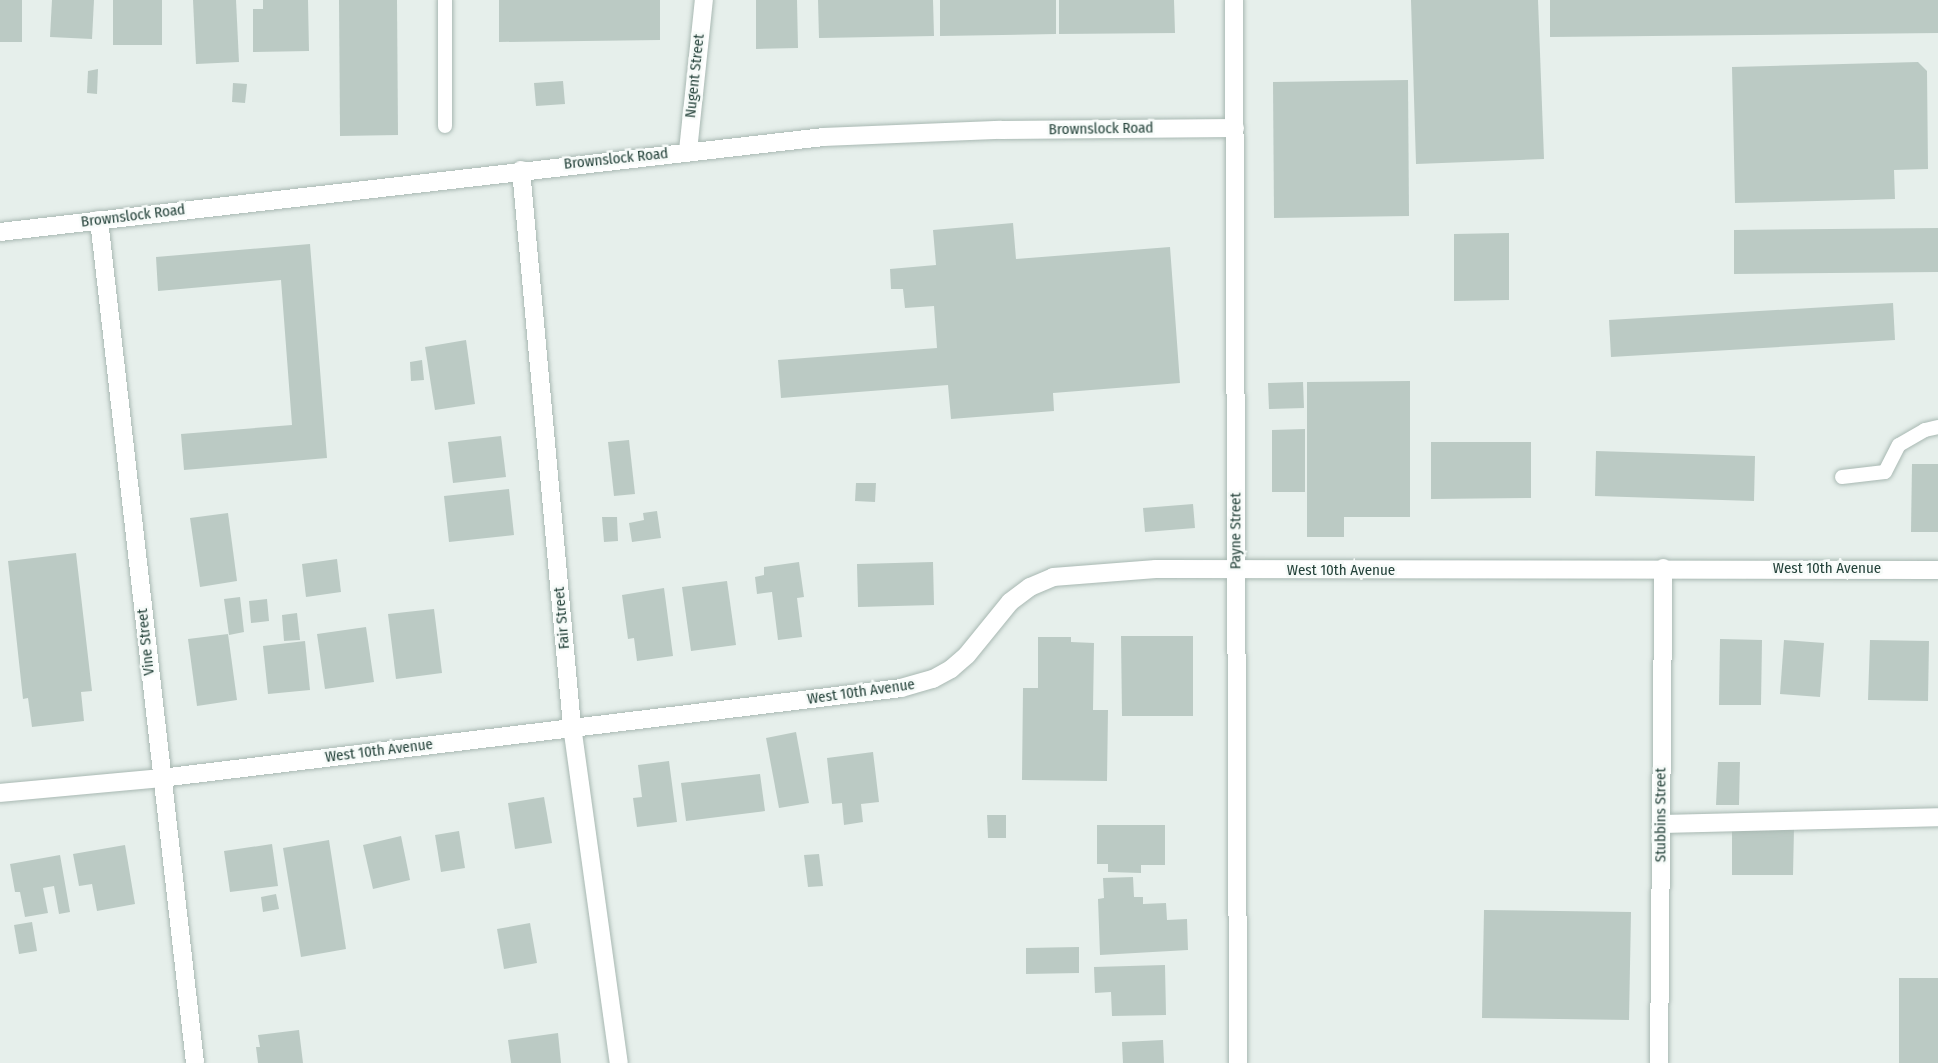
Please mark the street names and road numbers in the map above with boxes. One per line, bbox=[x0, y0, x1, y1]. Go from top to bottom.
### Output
street label: Nugent Street bbox=[682, 33, 708, 119]
street label: Brownslock Road bbox=[1048, 119, 1154, 139]
street label: Brownslock Road bbox=[563, 145, 669, 173]
street label: Brownslock Road bbox=[80, 201, 186, 231]
street label: Payne Street bbox=[1227, 493, 1245, 569]
street label: West 10th Avenue bbox=[1773, 560, 1881, 578]
street label: West 10th Avenue bbox=[1287, 562, 1395, 580]
street label: Fair Street bbox=[550, 586, 574, 650]
street label: Vine Street bbox=[134, 608, 158, 676]
street label: West 10th Avenue bbox=[806, 676, 916, 708]
street label: West 10th Avenue bbox=[324, 735, 434, 767]
street label: Stubbins Street bbox=[1652, 768, 1670, 862]

